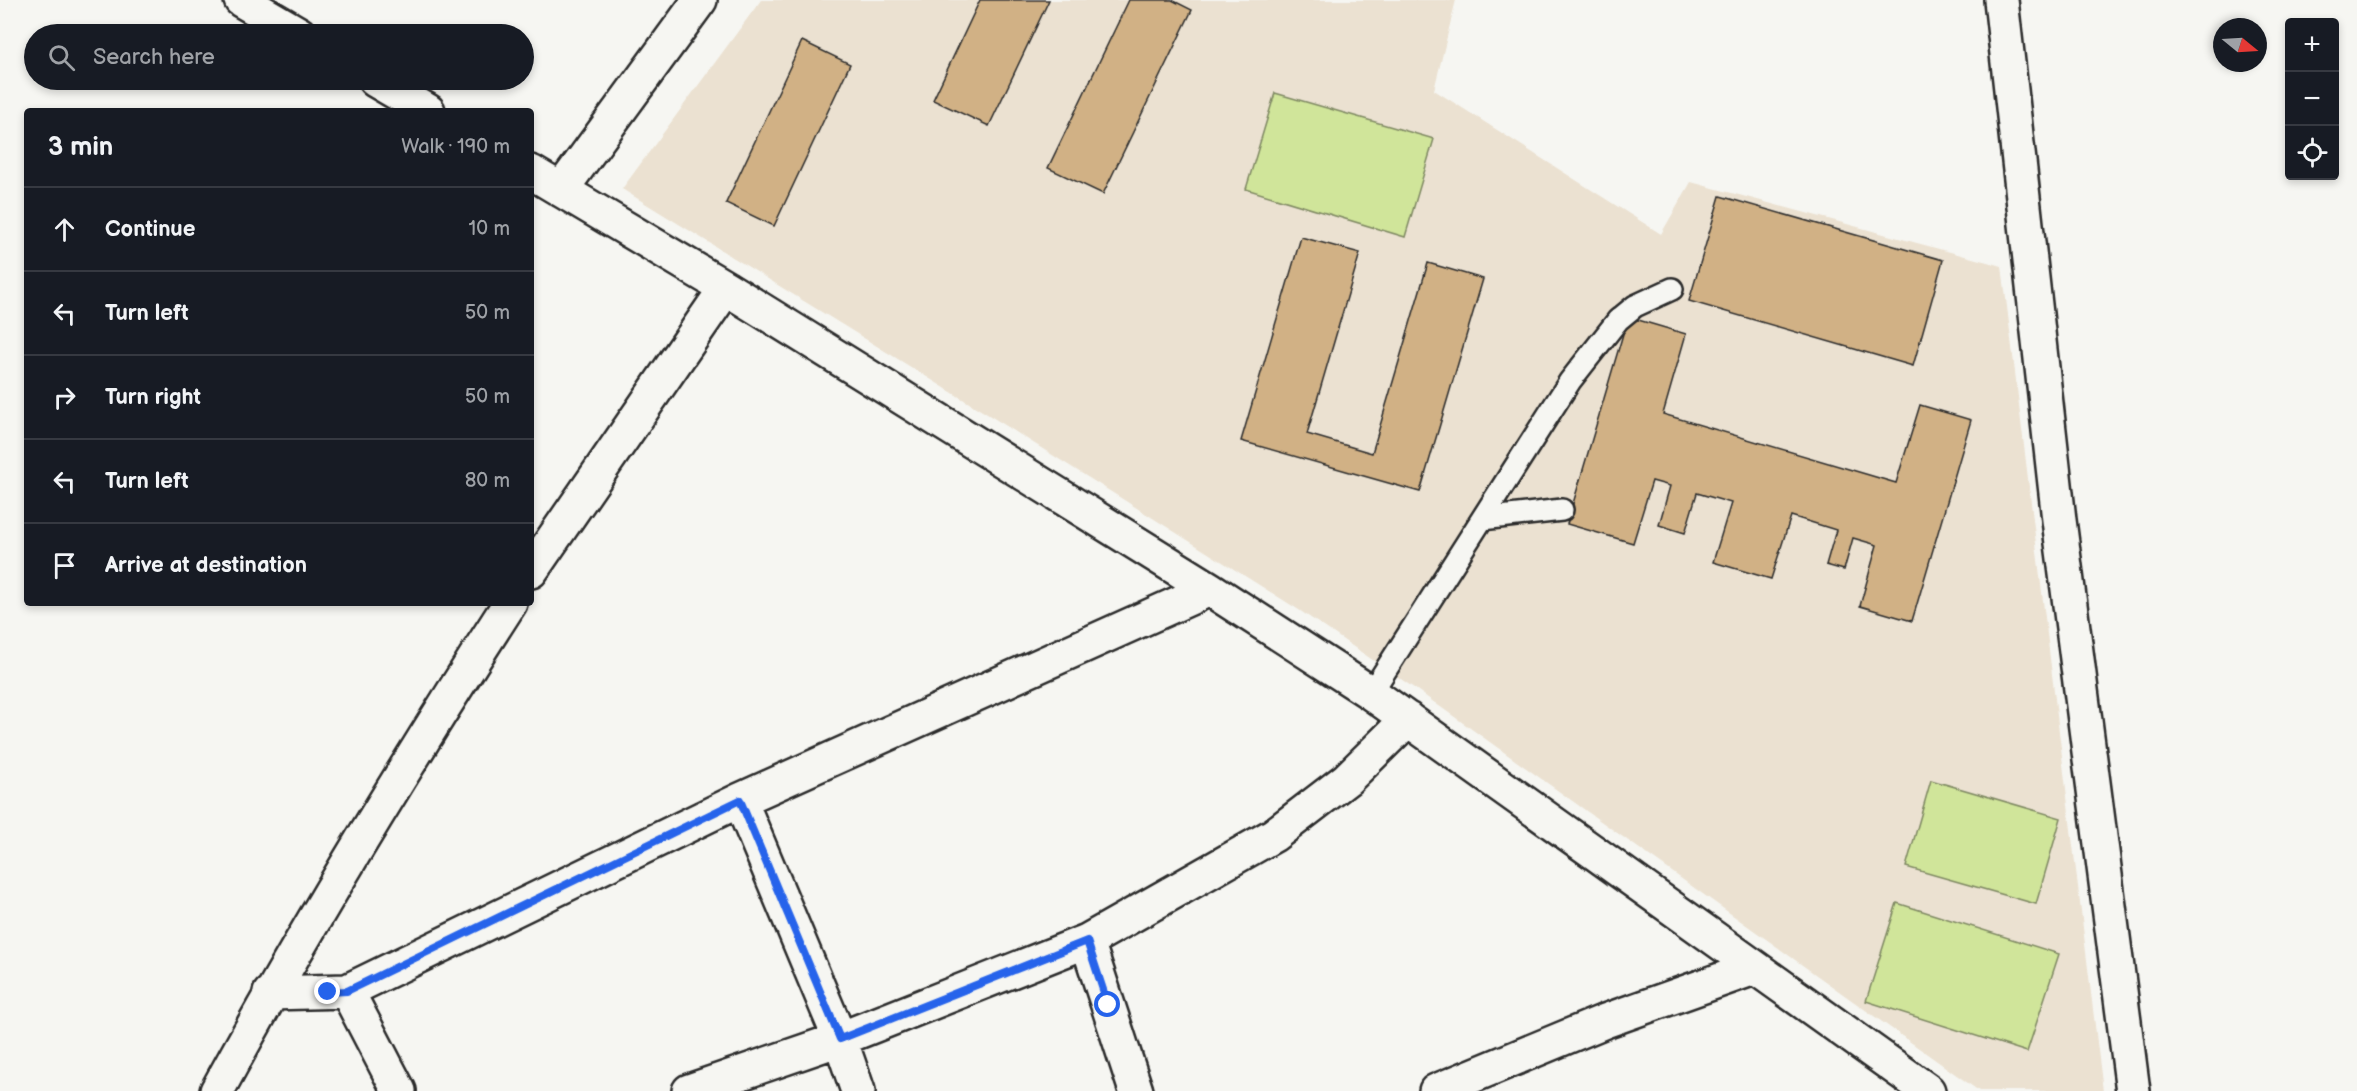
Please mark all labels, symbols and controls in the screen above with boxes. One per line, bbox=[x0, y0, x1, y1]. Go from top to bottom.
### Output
north arrow bbox=[2213, 18, 2267, 72]
map controls bbox=[2285, 18, 2339, 180]
button: + bbox=[2285, 18, 2339, 72]
search box bbox=[24, 24, 534, 90]
icon: search bbox=[45, 41, 78, 74]
text: Search here bbox=[93, 44, 215, 71]
button: − bbox=[2285, 72, 2339, 126]
button: locate bbox=[2285, 126, 2339, 180]
text: 3 min bbox=[48, 132, 113, 163]
text: Walk · 190 m bbox=[401, 135, 510, 159]
icon: ahead bbox=[48, 213, 81, 246]
text: Continue bbox=[105, 216, 195, 243]
text: 10 m bbox=[469, 217, 510, 241]
icon: left bbox=[48, 297, 81, 330]
text: Turn left bbox=[105, 300, 189, 327]
text: 50 m bbox=[465, 301, 510, 325]
icon: right bbox=[48, 381, 81, 414]
text: Turn right bbox=[105, 384, 201, 411]
text: 50 m bbox=[465, 385, 510, 409]
icon: left bbox=[48, 465, 81, 498]
text: Turn left bbox=[105, 468, 189, 495]
text: 80 m bbox=[465, 469, 510, 493]
icon: arrive bbox=[48, 549, 81, 582]
text: Arrive at destination bbox=[105, 552, 307, 579]
route end bbox=[314, 978, 340, 1004]
route start bbox=[1094, 991, 1120, 1017]

